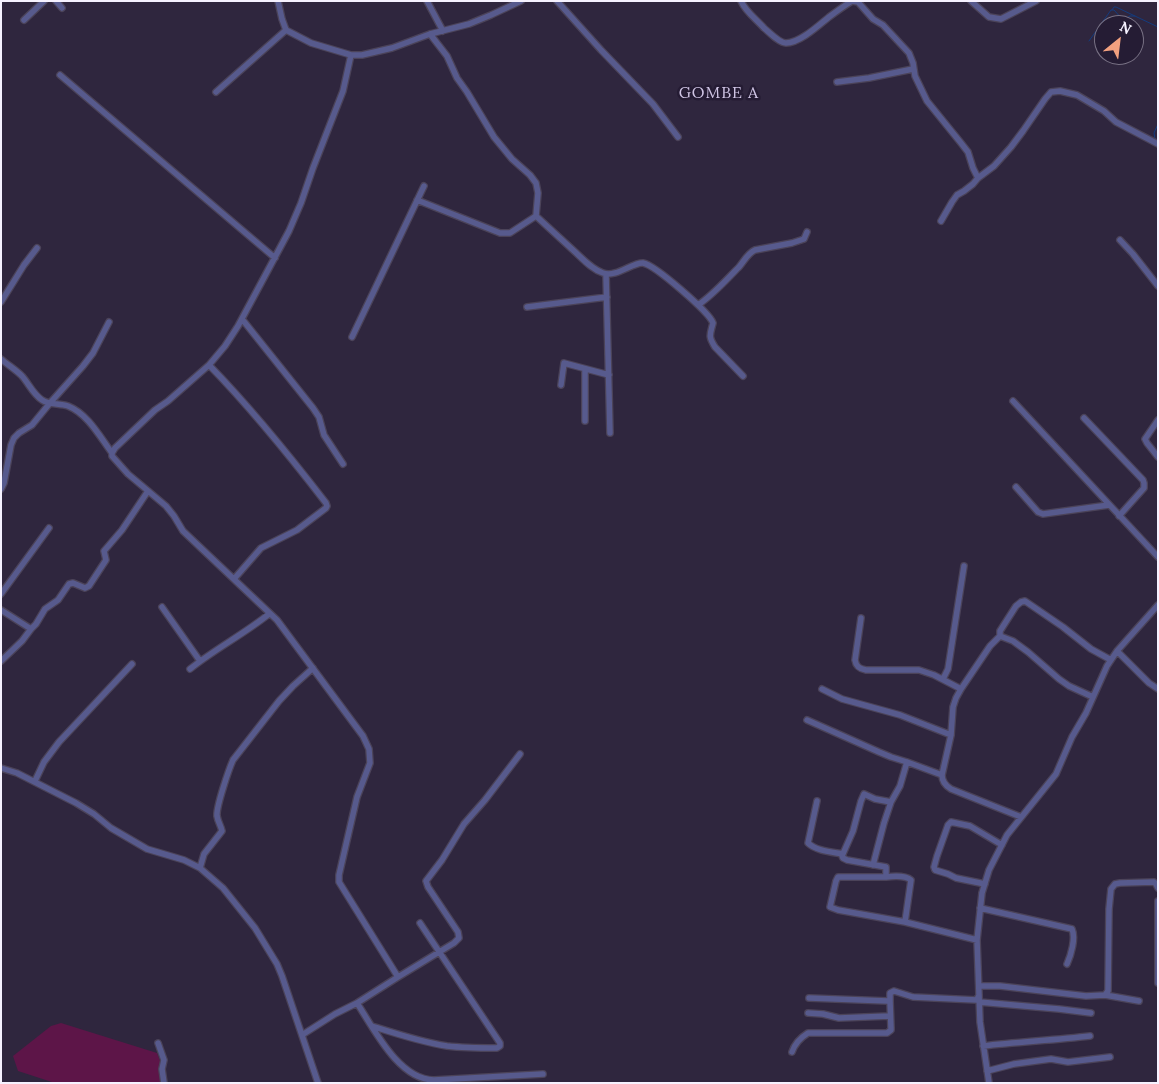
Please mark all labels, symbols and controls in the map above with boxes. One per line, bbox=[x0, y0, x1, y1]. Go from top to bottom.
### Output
north arrow bbox=[1094, 15, 1144, 65]
text: N bbox=[1117, 17, 1135, 38]
district label: GOMBE A bbox=[678, 83, 760, 103]

